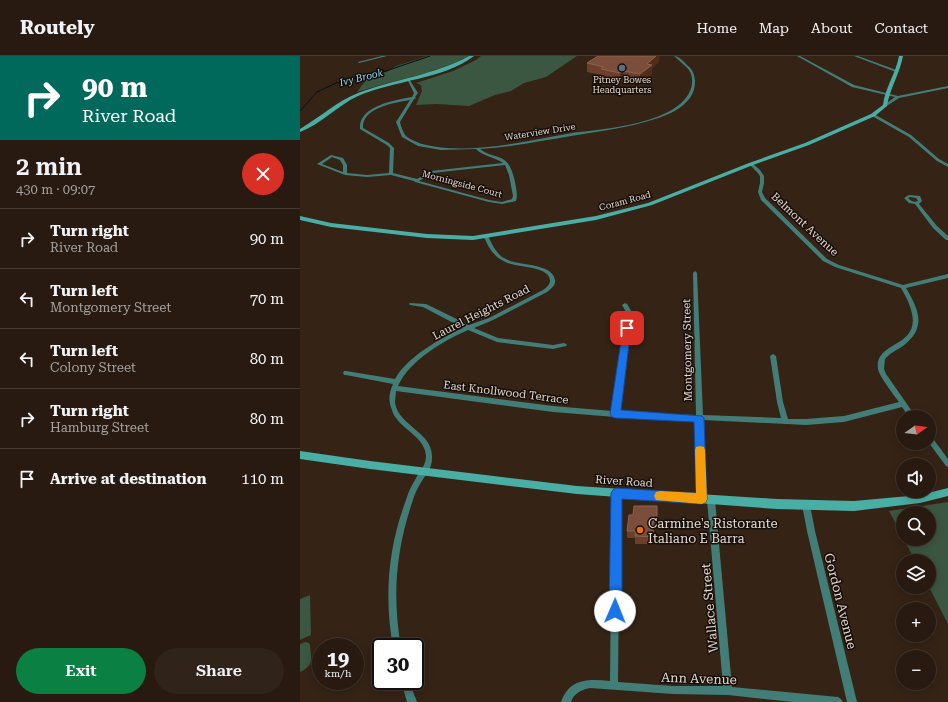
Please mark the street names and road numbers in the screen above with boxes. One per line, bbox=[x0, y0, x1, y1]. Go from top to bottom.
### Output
street label: Waterview Drive bbox=[504, 121, 576, 143]
street label: Morningside Court bbox=[421, 169, 504, 200]
street label: Coram Road bbox=[598, 189, 652, 213]
street label: Belmont Avenue bbox=[768, 190, 841, 259]
street label: Laurel Heights Road bbox=[430, 282, 532, 343]
street label: Montgomery Street bbox=[680, 299, 695, 401]
street label: East Knollwood Terrace bbox=[443, 378, 569, 407]
street label: River Road bbox=[595, 473, 653, 490]
street label: Gordon Avenue bbox=[821, 552, 860, 651]
street label: Wallace Street bbox=[698, 563, 721, 653]
street label: Ann Avenue bbox=[661, 670, 737, 687]

